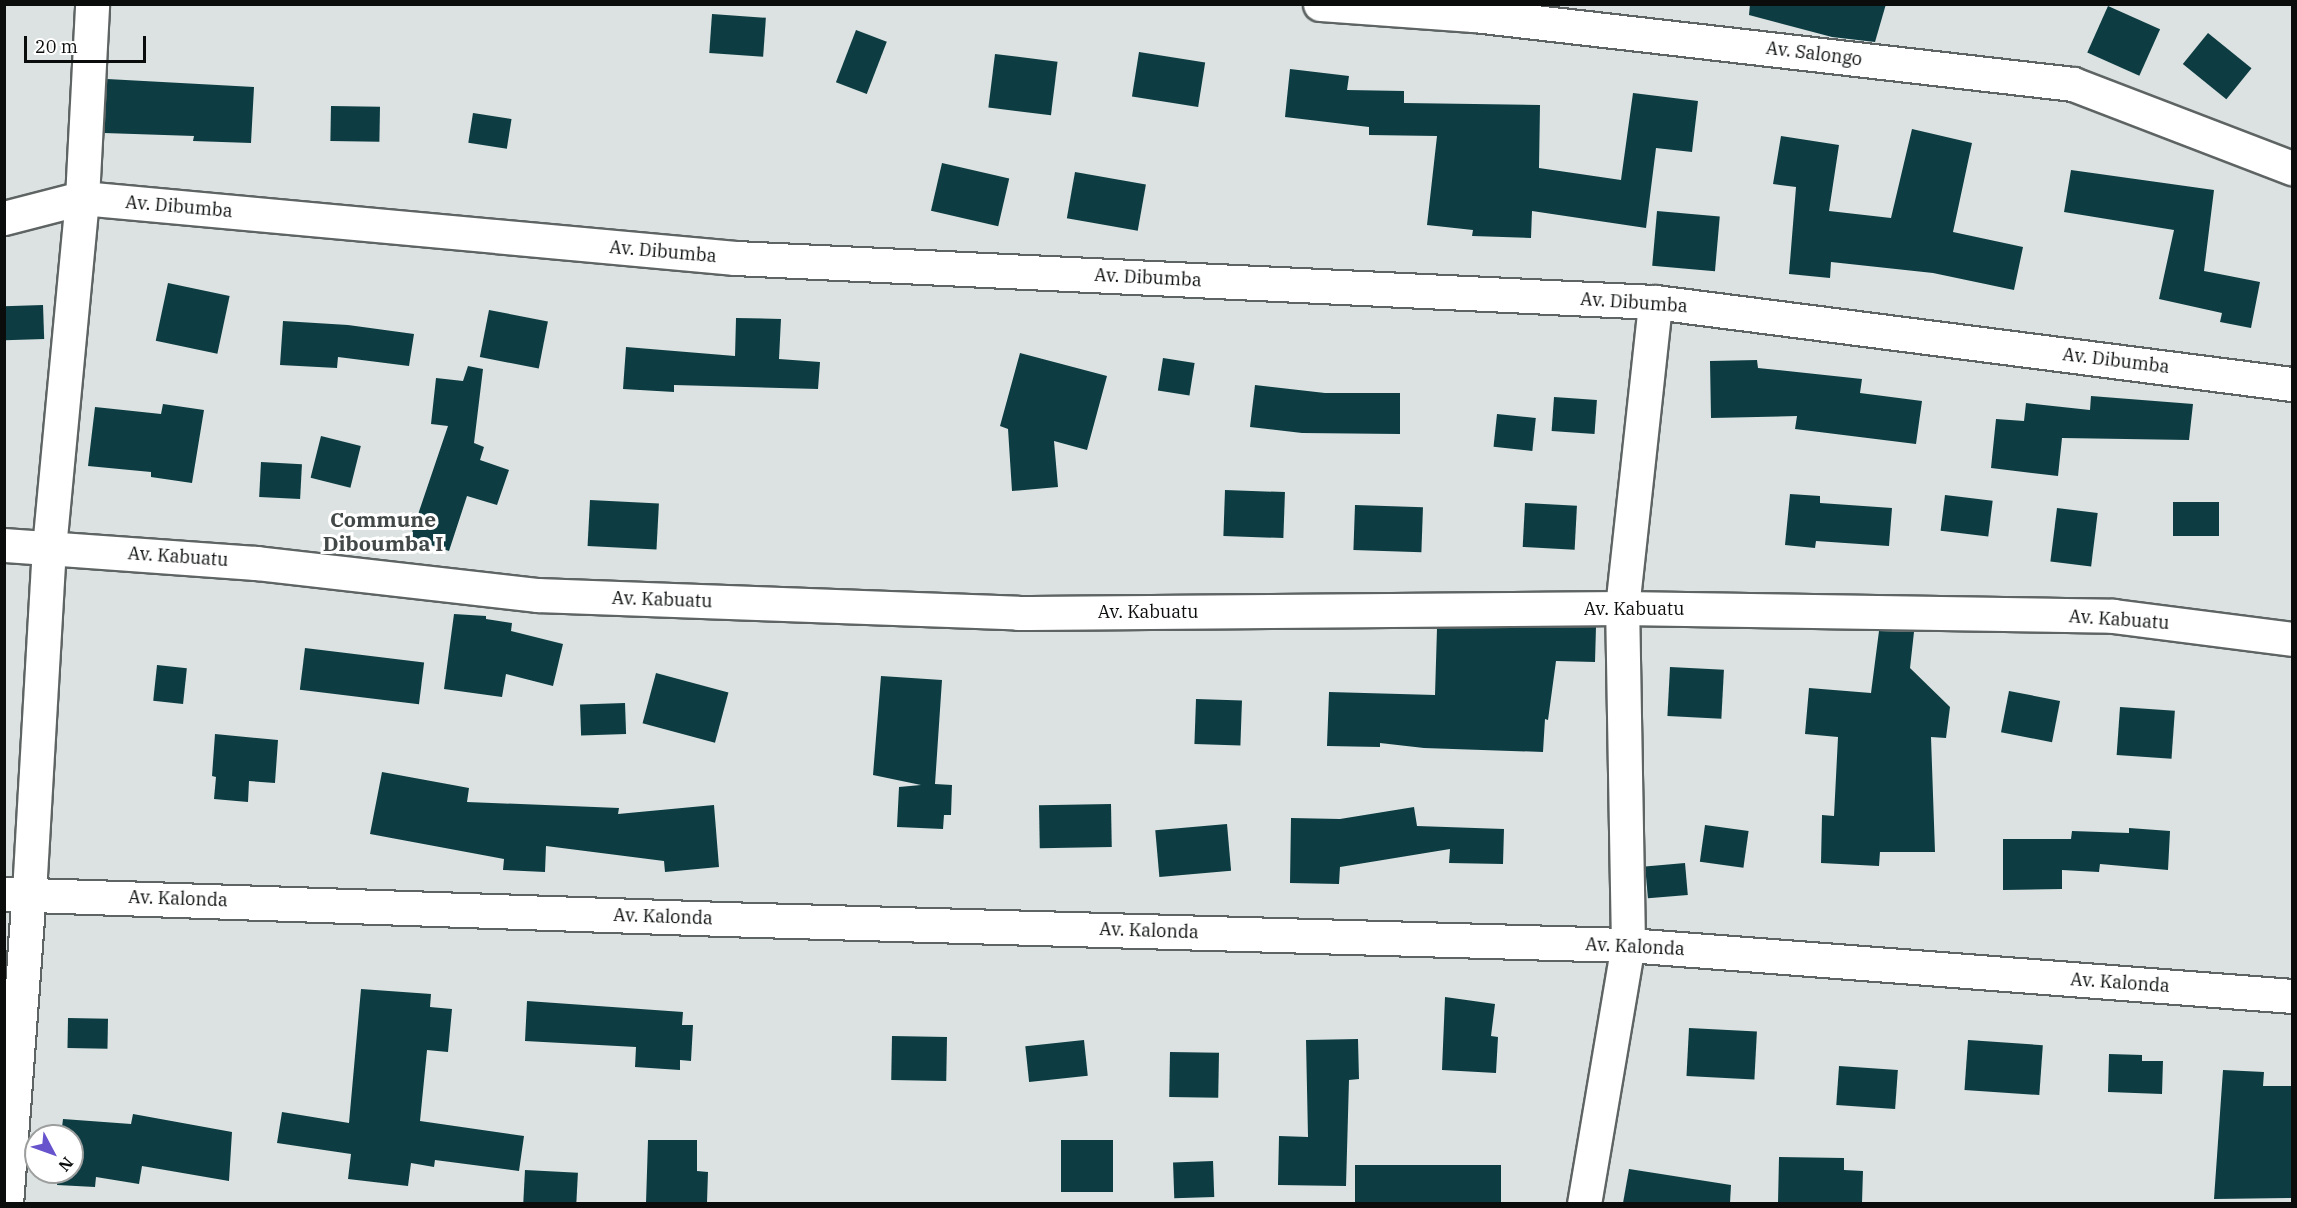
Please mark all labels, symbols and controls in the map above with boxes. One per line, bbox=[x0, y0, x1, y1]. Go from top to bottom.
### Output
scale bar bbox=[27, 24, 148, 62]
text: 20 m bbox=[35, 35, 78, 58]
street label: Av. Salongo bbox=[1765, 37, 1863, 71]
street label: Av. Dibumba bbox=[124, 192, 234, 222]
street label: Av. Dibumba bbox=[608, 237, 718, 267]
street label: Av. Dibumba bbox=[1094, 264, 1202, 292]
street label: Av. Dibumba bbox=[1580, 288, 1688, 318]
street label: Av. Dibumba bbox=[2061, 344, 2171, 378]
district label: Commune Diboumba I bbox=[323, 506, 443, 556]
street label: Av. Kabuatu bbox=[127, 543, 229, 571]
street label: Av. Kabuatu bbox=[611, 587, 713, 613]
street label: Av. Kabuatu bbox=[1584, 598, 1684, 620]
street label: Av. Kabuatu bbox=[1098, 601, 1198, 623]
street label: Av. Kabuatu bbox=[2068, 606, 2170, 634]
street label: Av. Kalonda bbox=[128, 886, 228, 912]
street label: Av. Kalonda bbox=[613, 904, 713, 930]
street label: Av. Kalonda bbox=[1099, 918, 1199, 944]
street label: Av. Kalonda bbox=[1585, 934, 1685, 960]
street label: Av. Kalonda bbox=[2070, 969, 2170, 997]
north arrow bbox=[24, 1124, 84, 1184]
text: N bbox=[54, 1153, 78, 1176]

